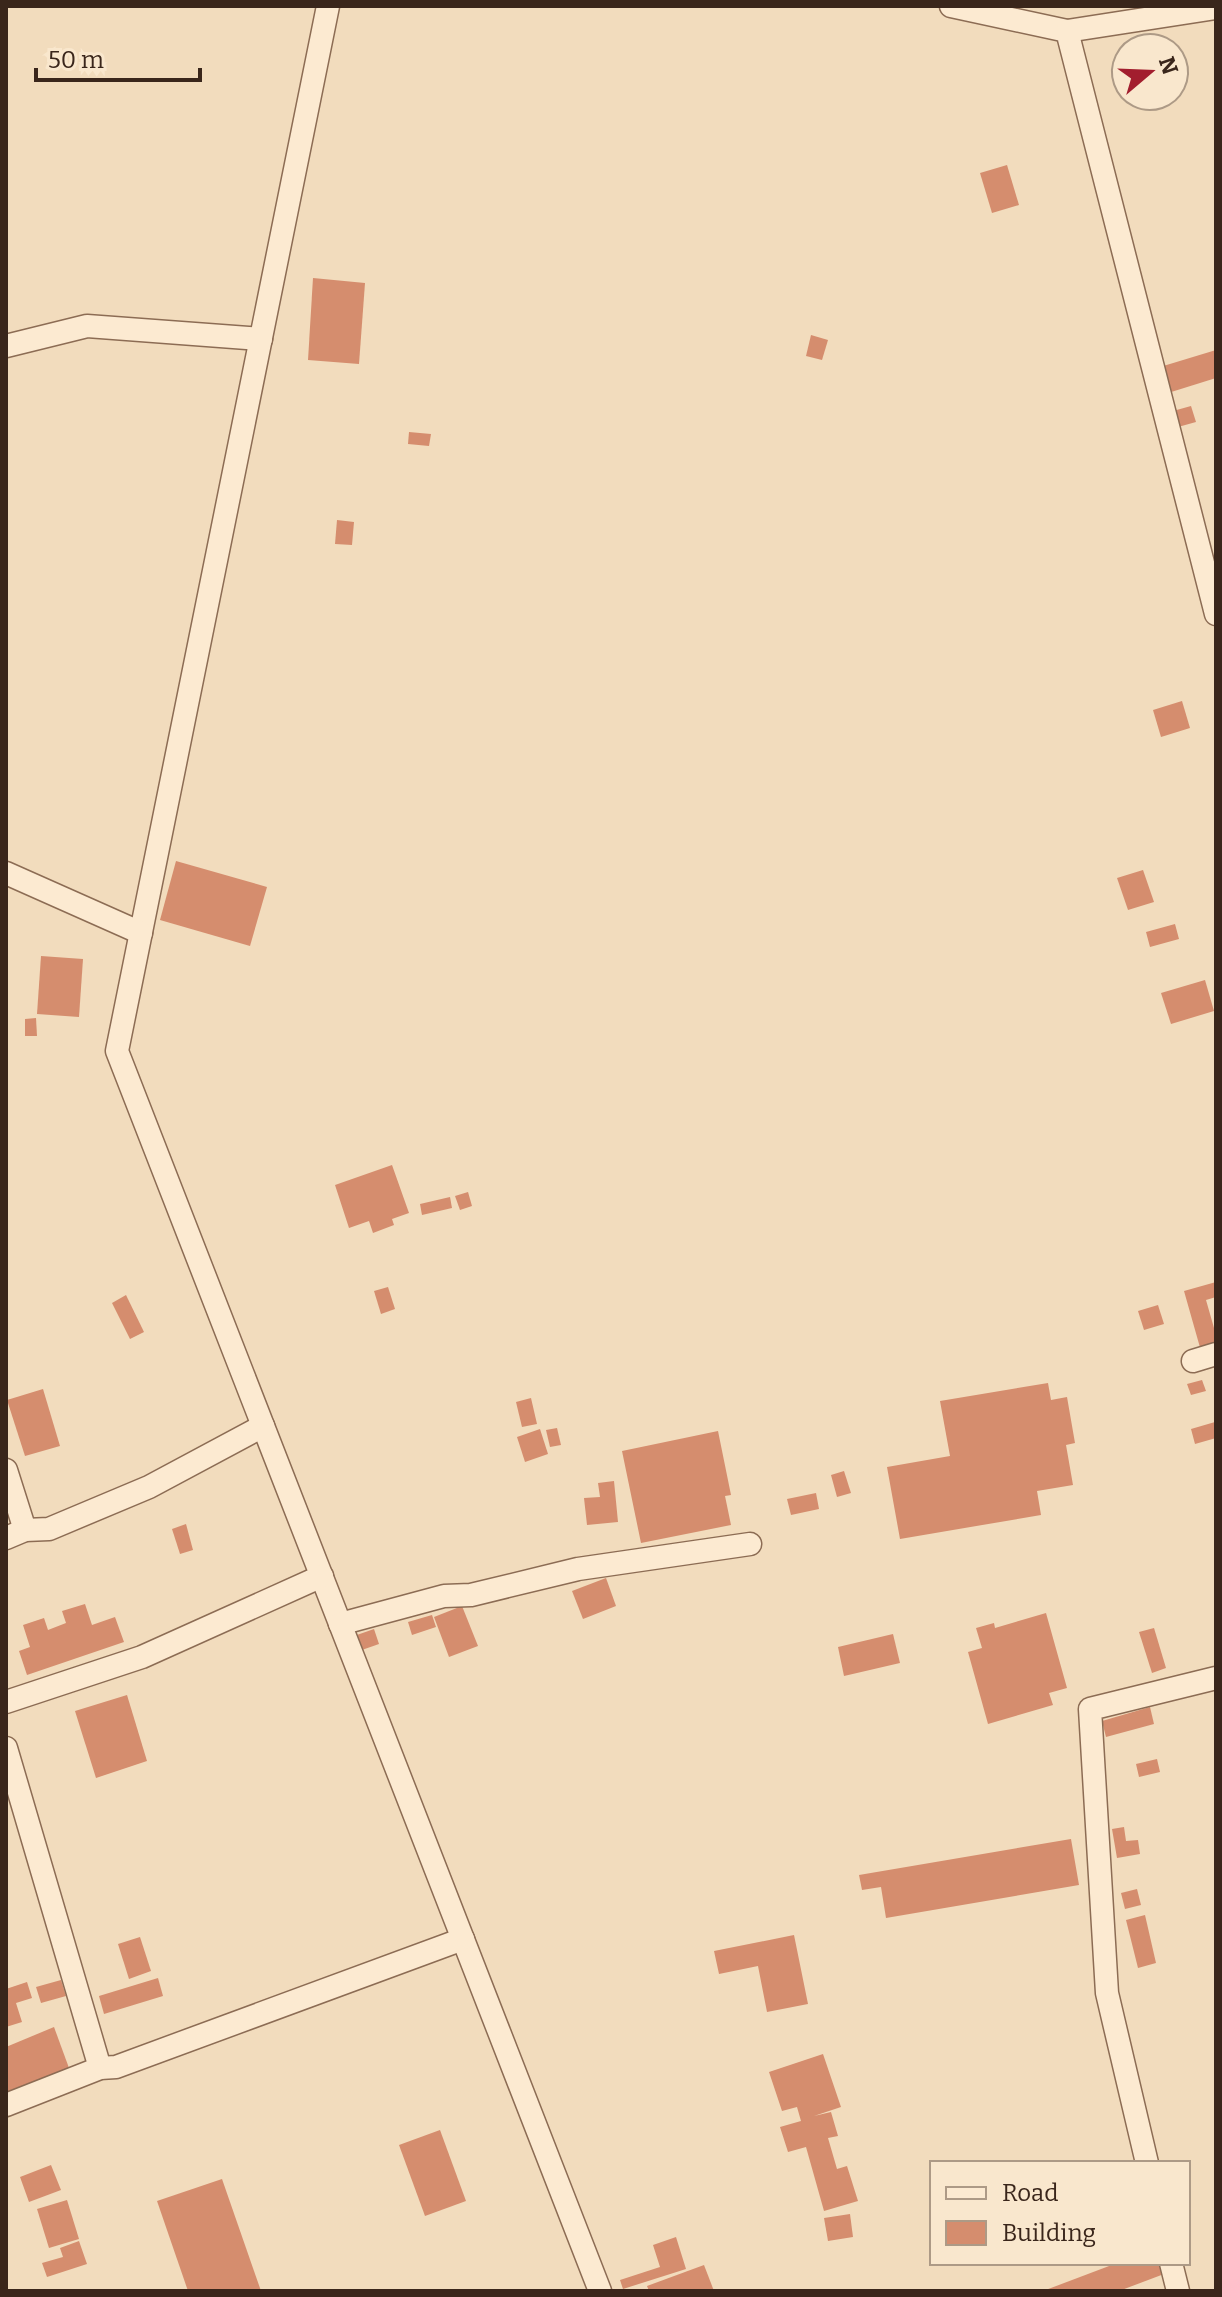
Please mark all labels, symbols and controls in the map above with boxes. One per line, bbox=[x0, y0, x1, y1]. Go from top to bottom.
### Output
scale bar bbox=[36, 32, 200, 82]
north arrow bbox=[1110, 32, 1190, 112]
text: 50 m bbox=[48, 46, 104, 74]
text: N bbox=[1153, 53, 1184, 78]
legend bbox=[930, 2161, 1190, 2265]
text: Road bbox=[1002, 2179, 1058, 2207]
text: Building bbox=[1002, 2219, 1096, 2247]

